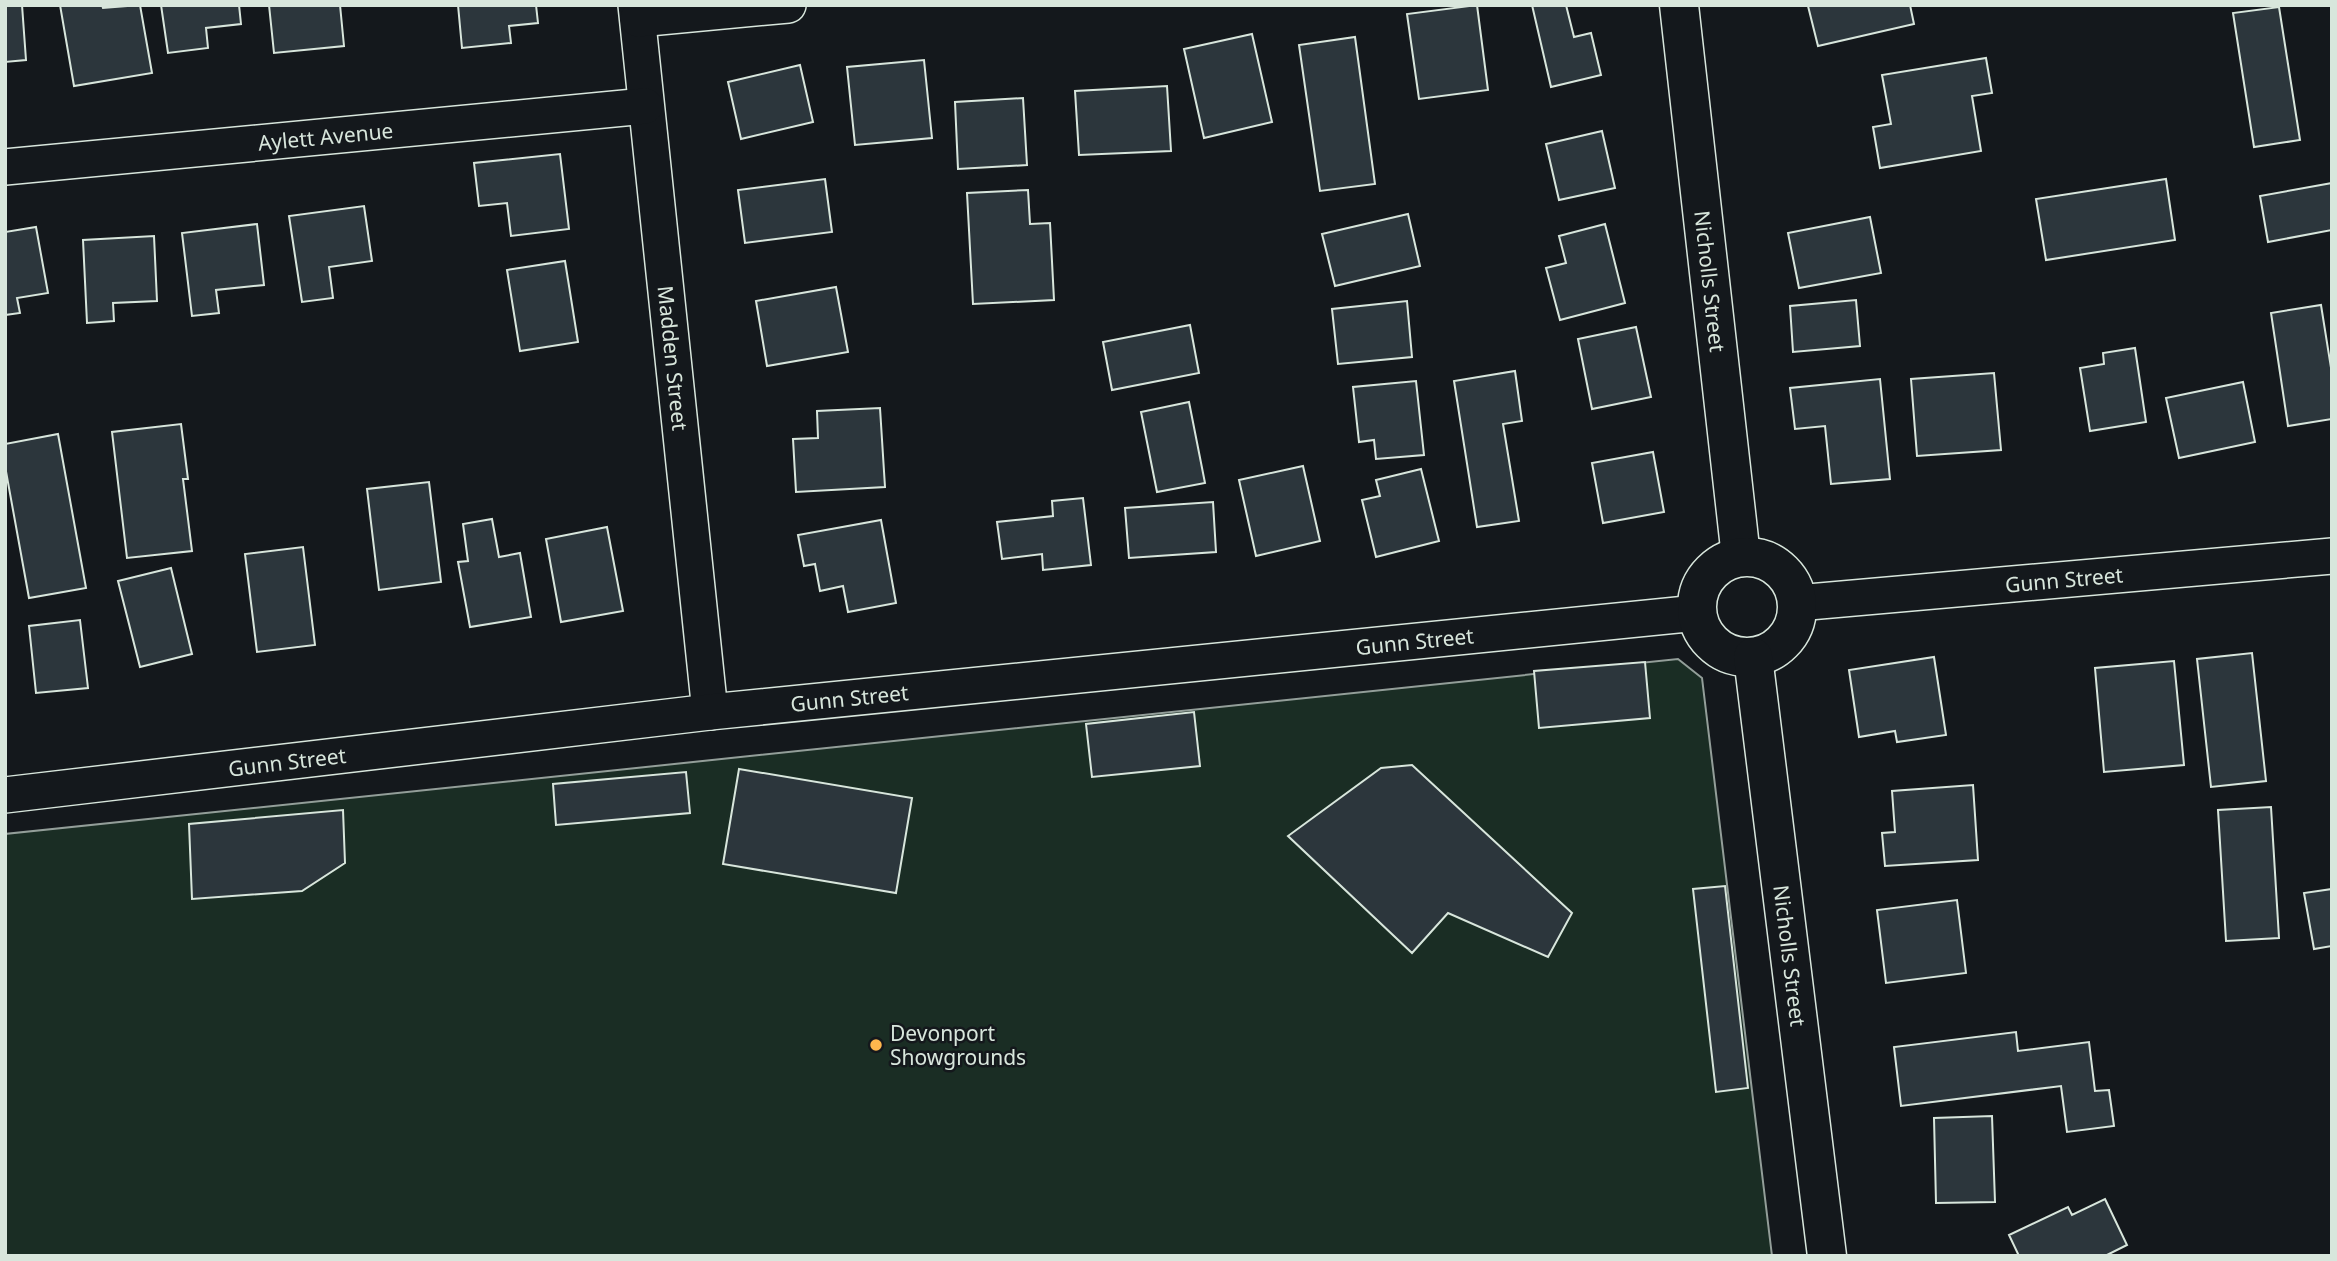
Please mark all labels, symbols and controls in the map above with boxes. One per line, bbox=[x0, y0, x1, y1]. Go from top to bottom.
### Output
street label: Aylett Avenue bbox=[257, 116, 394, 157]
street label: Nicholls Street bbox=[1688, 209, 1732, 354]
street label: Madden Street bbox=[651, 284, 695, 432]
street label: Gunn Street bbox=[2004, 560, 2125, 599]
street label: Gunn Street bbox=[1354, 621, 1475, 661]
street label: Gunn Street bbox=[789, 678, 910, 718]
street label: Gunn Street bbox=[227, 741, 348, 783]
street label: Nicholls Street bbox=[1767, 883, 1813, 1028]
place label: Devonport Showgrounds bbox=[890, 1019, 1026, 1071]
marker: Devonport Showgrounds bbox=[868, 1037, 884, 1053]

